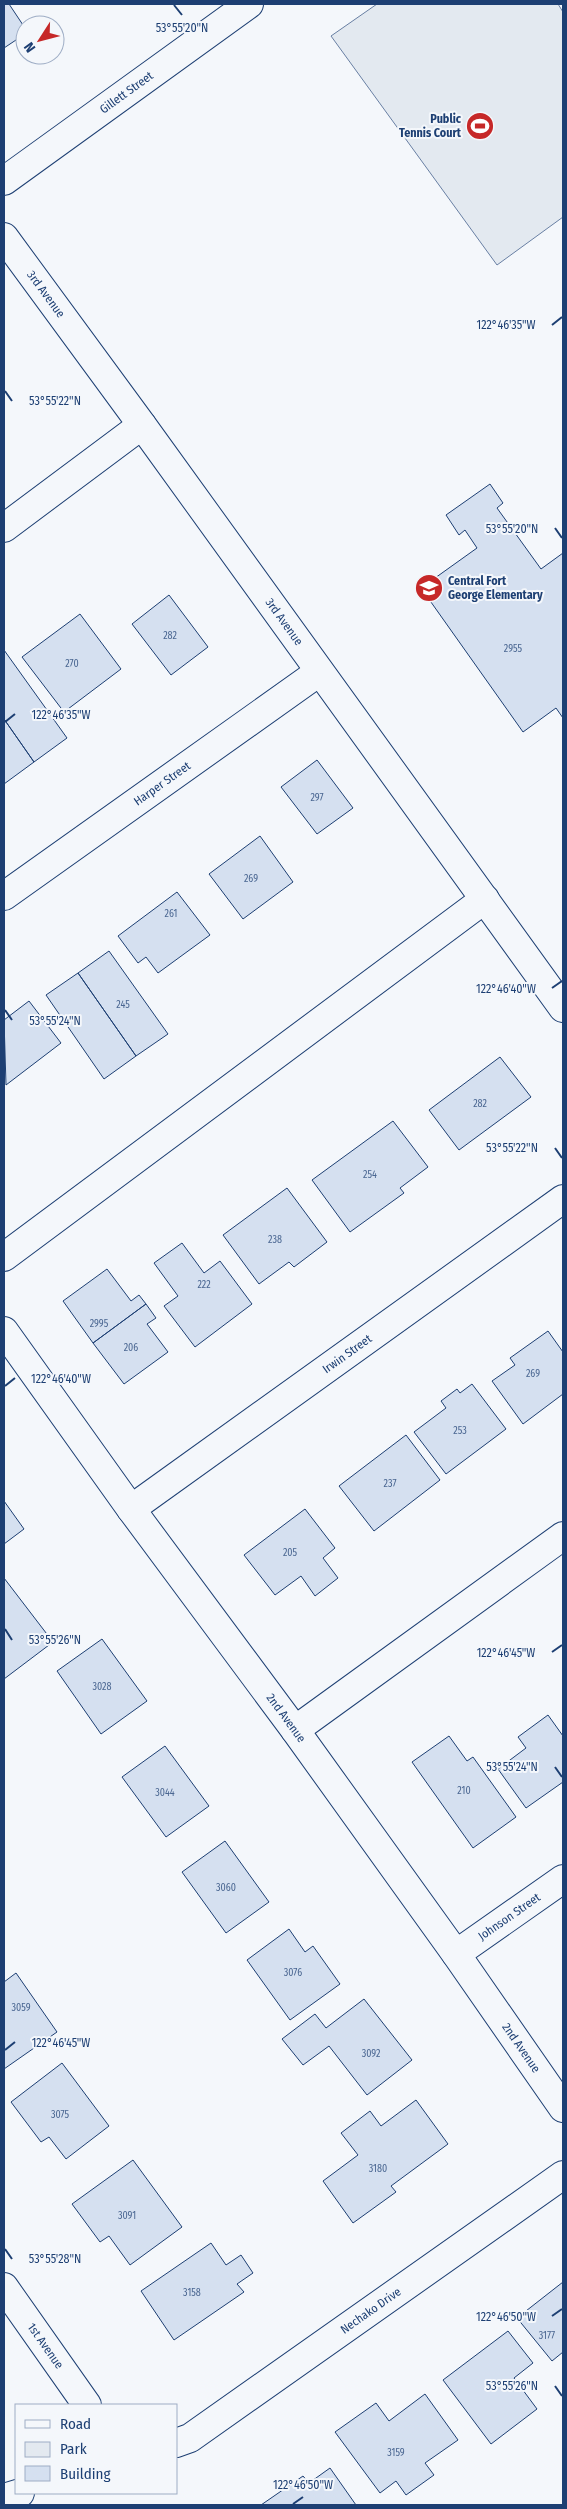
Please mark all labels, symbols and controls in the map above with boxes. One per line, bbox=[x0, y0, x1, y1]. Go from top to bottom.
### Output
north arrow bbox=[15, 15, 65, 65]
text: 53°55'20"N bbox=[156, 21, 208, 35]
text: N bbox=[21, 39, 39, 56]
street label: Gillett Street bbox=[97, 69, 156, 117]
sports icon: Public Tennis Court bbox=[465, 111, 495, 141]
place label: Public Tennis Court bbox=[399, 112, 462, 140]
street label: 3rd Avenue bbox=[24, 268, 68, 320]
text: 122°46'35"W bbox=[477, 318, 535, 332]
text: 53°55'22"N bbox=[29, 394, 81, 408]
text: 53°55'20"N bbox=[486, 522, 538, 536]
school or university icon: Central Fort George Elementary bbox=[414, 573, 444, 603]
place label: Central Fort George Elementary bbox=[448, 574, 543, 602]
street label: 3rd Avenue bbox=[262, 596, 306, 648]
house number: 282 bbox=[163, 630, 177, 642]
house number: 2955 bbox=[504, 643, 523, 655]
house number: 270 bbox=[65, 658, 79, 670]
text: 122°46'35"W bbox=[32, 708, 90, 722]
street label: Harper Street bbox=[131, 759, 193, 808]
house number: 297 bbox=[310, 792, 324, 804]
house number: 269 bbox=[244, 873, 258, 885]
house number: 261 bbox=[165, 908, 177, 920]
text: 122°46'40"W bbox=[476, 982, 536, 996]
house number: 245 bbox=[116, 999, 130, 1011]
text: 53°55'24"N bbox=[29, 1014, 81, 1028]
house number: 282 bbox=[473, 1098, 487, 1110]
text: 53°55'22"N bbox=[486, 1141, 538, 1155]
house number: 254 bbox=[363, 1169, 377, 1181]
house number: 238 bbox=[268, 1234, 282, 1246]
house number: 222 bbox=[197, 1279, 211, 1291]
house number: 2995 bbox=[90, 1318, 109, 1330]
street label: Irwin Street bbox=[320, 1332, 374, 1376]
house number: 206 bbox=[124, 1342, 138, 1354]
house number: 269 bbox=[526, 1368, 540, 1380]
text: 122°46'40"W bbox=[31, 1372, 91, 1386]
house number: 253 bbox=[453, 1425, 467, 1437]
house number: 237 bbox=[384, 1478, 396, 1490]
house number: 205 bbox=[283, 1547, 298, 1559]
text: 53°55'26"N bbox=[29, 1633, 81, 1647]
text: 122°46'45"W bbox=[477, 1646, 535, 1660]
house number: 3028 bbox=[92, 1681, 112, 1693]
street label: 2nd Avenue bbox=[264, 1691, 309, 1745]
text: 53°55'24"N bbox=[486, 1760, 538, 1774]
house number: 210 bbox=[457, 1785, 471, 1797]
house number: 3044 bbox=[155, 1787, 175, 1799]
house number: 3060 bbox=[216, 1882, 236, 1894]
street label: Johnson Street bbox=[476, 1890, 543, 1943]
house number: 3076 bbox=[284, 1967, 302, 1979]
house number: 3059 bbox=[11, 2002, 31, 2014]
street label: 2nd Avenue bbox=[499, 2020, 543, 2075]
text: 122°46'45"W bbox=[32, 2036, 90, 2050]
house number: 3092 bbox=[362, 2048, 381, 2060]
house number: 3075 bbox=[51, 2109, 69, 2121]
house number: 3180 bbox=[369, 2163, 387, 2175]
house number: 3091 bbox=[118, 2210, 136, 2222]
text: 53°55'28"N bbox=[29, 2252, 81, 2266]
street label: Nechako Drive bbox=[338, 2284, 404, 2337]
house number: 3158 bbox=[183, 2287, 201, 2299]
text: 122°46'50"W bbox=[476, 2310, 536, 2324]
street label: 1st Avenue bbox=[25, 2320, 66, 2372]
house number: 3177 bbox=[539, 2330, 555, 2342]
text: 53°55'26"N bbox=[486, 2379, 538, 2393]
legend bbox=[15, 2404, 178, 2494]
text: Road bbox=[60, 2415, 91, 2433]
text: Park bbox=[60, 2440, 87, 2458]
house number: 3159 bbox=[387, 2447, 405, 2459]
text: Building bbox=[60, 2465, 111, 2483]
text: 122°46'50"W bbox=[273, 2478, 333, 2492]

